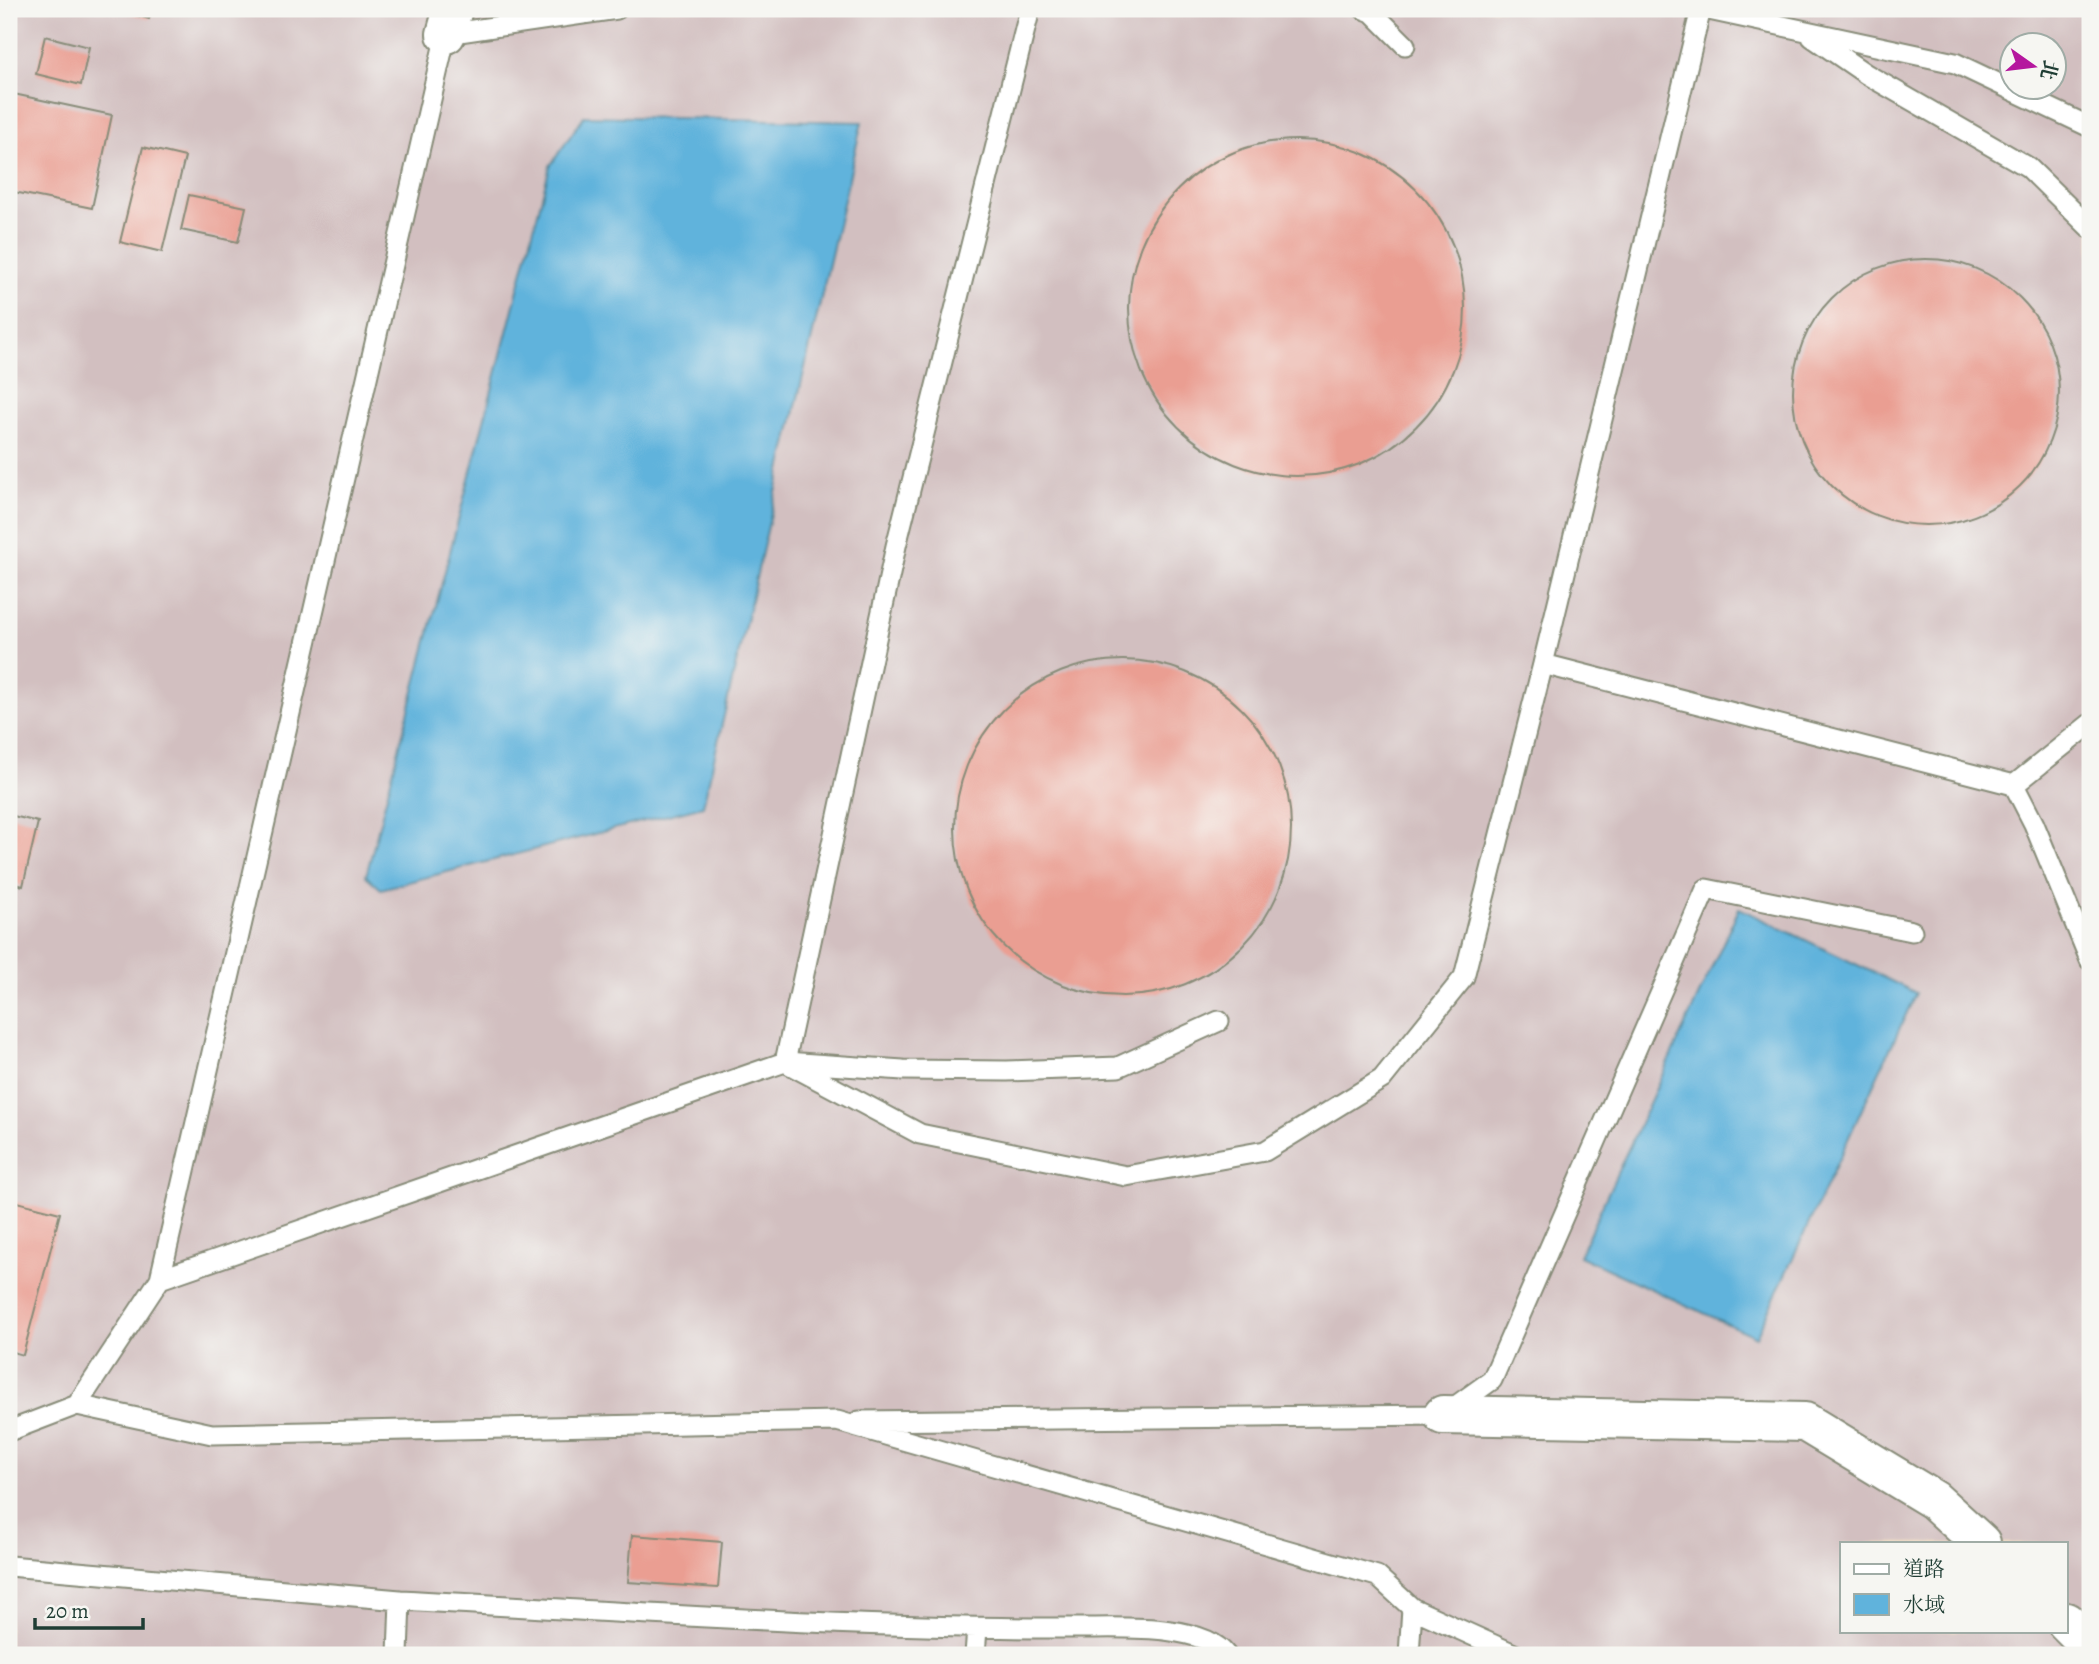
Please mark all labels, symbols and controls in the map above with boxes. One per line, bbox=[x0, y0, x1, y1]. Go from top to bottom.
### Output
north arrow bbox=[1997, 32, 2068, 102]
text: 北 bbox=[2034, 58, 2063, 82]
legend bbox=[1840, 1542, 2068, 1632]
text: 道路 bbox=[1903, 1555, 1945, 1583]
scale bar bbox=[35, 1587, 144, 1631]
text: 水域 bbox=[1903, 1591, 1945, 1619]
text: 20 m bbox=[46, 1597, 89, 1625]

